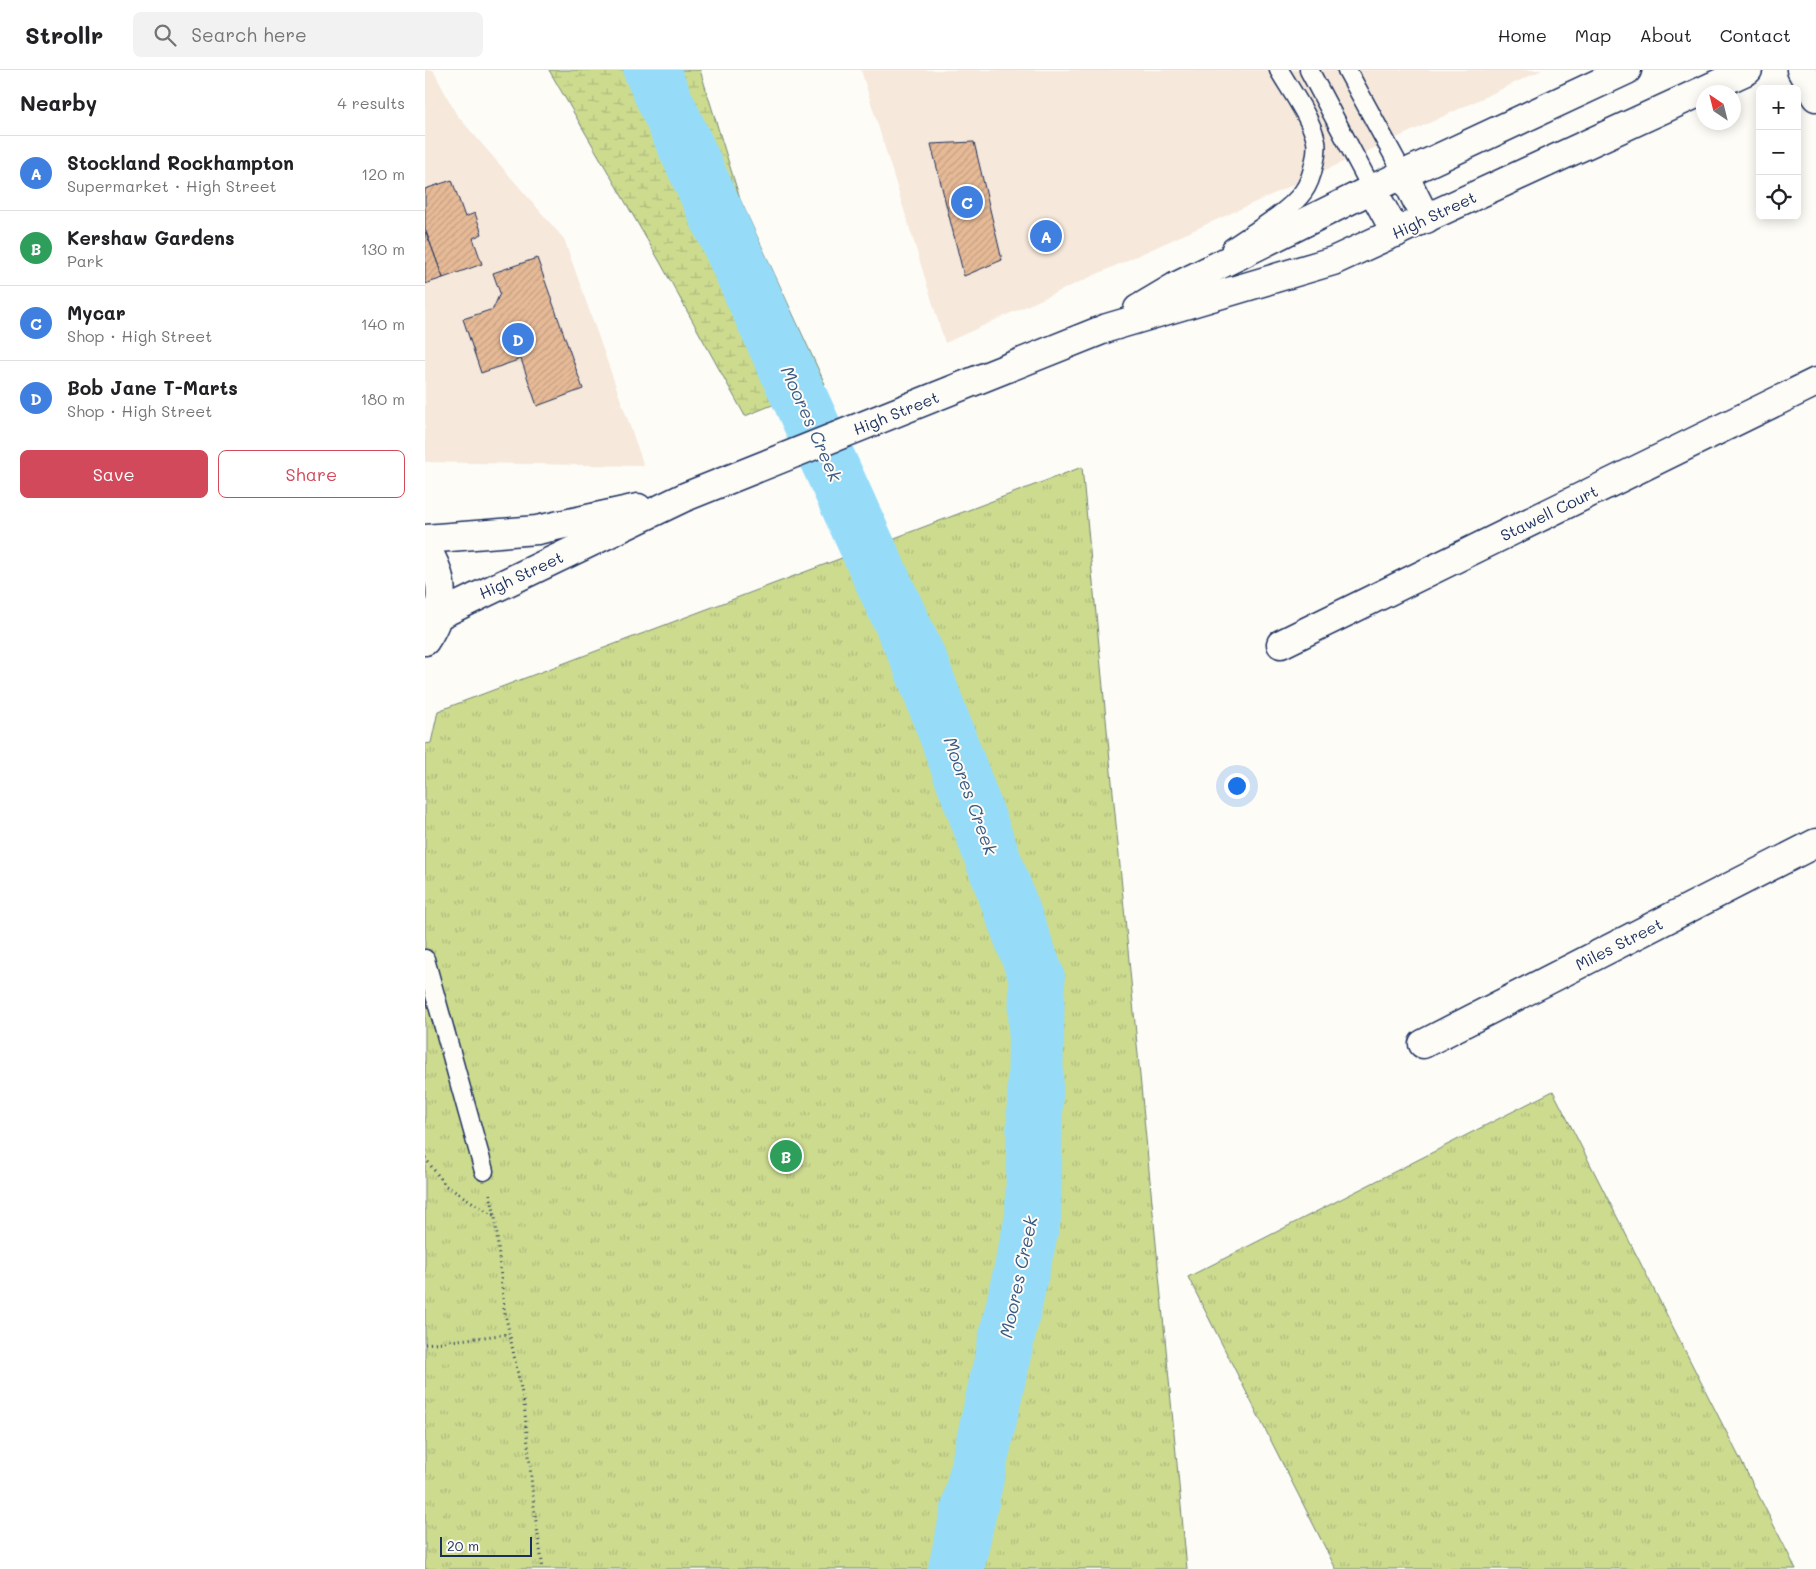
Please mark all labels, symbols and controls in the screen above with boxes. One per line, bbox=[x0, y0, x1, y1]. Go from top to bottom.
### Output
search box bbox=[133, 12, 483, 57]
text: Strollr bbox=[25, 19, 103, 50]
icon: search bbox=[151, 21, 179, 49]
text: Search here bbox=[191, 22, 307, 47]
text: Home bbox=[1498, 23, 1547, 47]
text: Map bbox=[1575, 23, 1611, 47]
text: About bbox=[1639, 23, 1692, 47]
text: Contact bbox=[1720, 23, 1791, 47]
north arrow bbox=[1696, 85, 1741, 130]
map controls bbox=[1756, 85, 1801, 220]
button: + bbox=[1756, 85, 1801, 130]
text: Nearby bbox=[20, 89, 97, 116]
text: 4 results bbox=[337, 92, 405, 113]
button: − bbox=[1756, 130, 1801, 175]
text: Stockland Rockhampton bbox=[67, 150, 294, 175]
text: A bbox=[30, 163, 42, 184]
text: 120 m bbox=[361, 163, 405, 184]
text: Supermarket · High Street bbox=[67, 175, 277, 196]
button: locate bbox=[1756, 175, 1801, 220]
pin: C bbox=[951, 183, 983, 221]
street label: High Street bbox=[1388, 186, 1479, 243]
pin: A bbox=[1030, 217, 1062, 255]
text: Kershaw Gardens bbox=[67, 225, 235, 250]
text: B bbox=[31, 238, 41, 259]
text: 130 m bbox=[361, 238, 405, 259]
text: Park bbox=[67, 250, 103, 271]
text: Mycar bbox=[67, 300, 126, 325]
text: C bbox=[30, 313, 42, 334]
text: 140 m bbox=[361, 313, 405, 334]
pin: D bbox=[502, 320, 534, 358]
text: Shop · High Street bbox=[67, 325, 212, 346]
water label: Moores Creek bbox=[776, 362, 848, 486]
text: Bob Jane T-Marts bbox=[67, 375, 238, 400]
street label: High Street bbox=[850, 386, 942, 439]
text: D bbox=[30, 388, 42, 409]
text: 180 m bbox=[360, 388, 405, 409]
text: Shop · High Street bbox=[67, 400, 212, 421]
button: Save bbox=[20, 450, 208, 498]
button: Share bbox=[218, 450, 405, 498]
street label: Stawell Court bbox=[1496, 480, 1601, 545]
street label: High Street bbox=[475, 546, 566, 603]
water label: Moores Creek bbox=[938, 733, 1004, 858]
your location bbox=[1224, 773, 1250, 799]
street label: Miles Street bbox=[1572, 913, 1666, 975]
pin: B bbox=[770, 1137, 802, 1175]
water label: Moores Creek bbox=[993, 1213, 1043, 1340]
scale bar bbox=[440, 1534, 533, 1557]
text: 20 m bbox=[447, 1536, 479, 1555]

